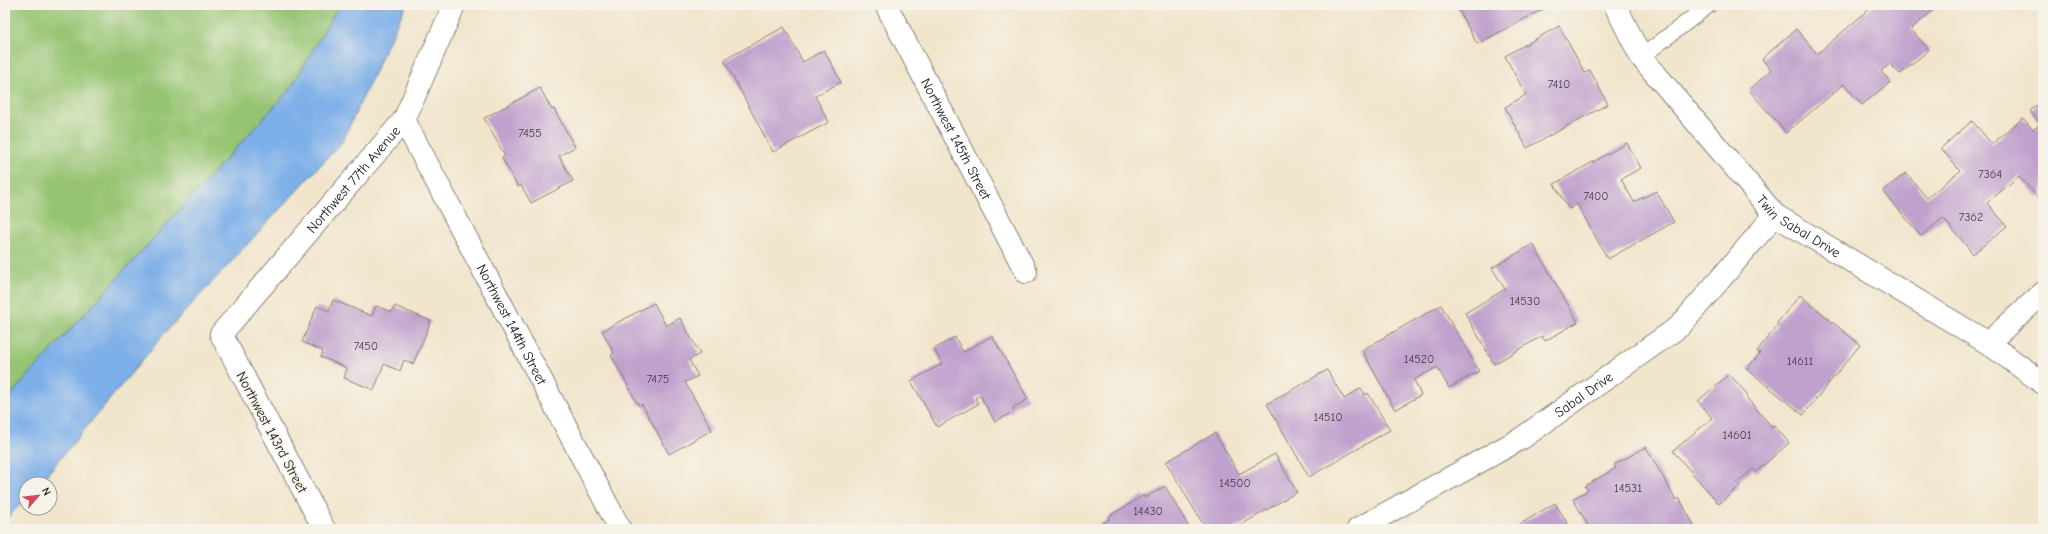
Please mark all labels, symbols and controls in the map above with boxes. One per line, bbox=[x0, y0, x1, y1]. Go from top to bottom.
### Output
street label: Northwest 145th Street bbox=[917, 75, 995, 203]
house number: 7410 bbox=[1548, 77, 1570, 91]
street label: Northwest 77th Avenue bbox=[303, 123, 404, 237]
house number: 7455 bbox=[518, 126, 542, 140]
house number: 7364 bbox=[1978, 167, 2002, 181]
house number: 7400 bbox=[1583, 189, 1609, 203]
street label: Twin Sabal Drive bbox=[1753, 192, 1844, 261]
house number: 7362 bbox=[1959, 210, 1983, 224]
street label: Northwest 144th Street bbox=[473, 261, 551, 388]
house number: 14530 bbox=[1510, 294, 1540, 308]
house number: 7450 bbox=[354, 339, 378, 353]
house number: 14520 bbox=[1404, 352, 1434, 366]
house number: 14611 bbox=[1787, 354, 1814, 368]
street label: Sabal Drive bbox=[1551, 368, 1616, 421]
street label: Northwest 143rd Street bbox=[232, 369, 311, 497]
house number: 7475 bbox=[647, 372, 669, 386]
house number: 14510 bbox=[1313, 410, 1343, 424]
house number: 14601 bbox=[1722, 428, 1752, 442]
north arrow bbox=[18, 476, 58, 516]
house number: 14500 bbox=[1219, 476, 1251, 490]
house number: 14531 bbox=[1614, 481, 1642, 495]
text: N bbox=[39, 485, 54, 498]
house number: 14430 bbox=[1133, 504, 1163, 518]

